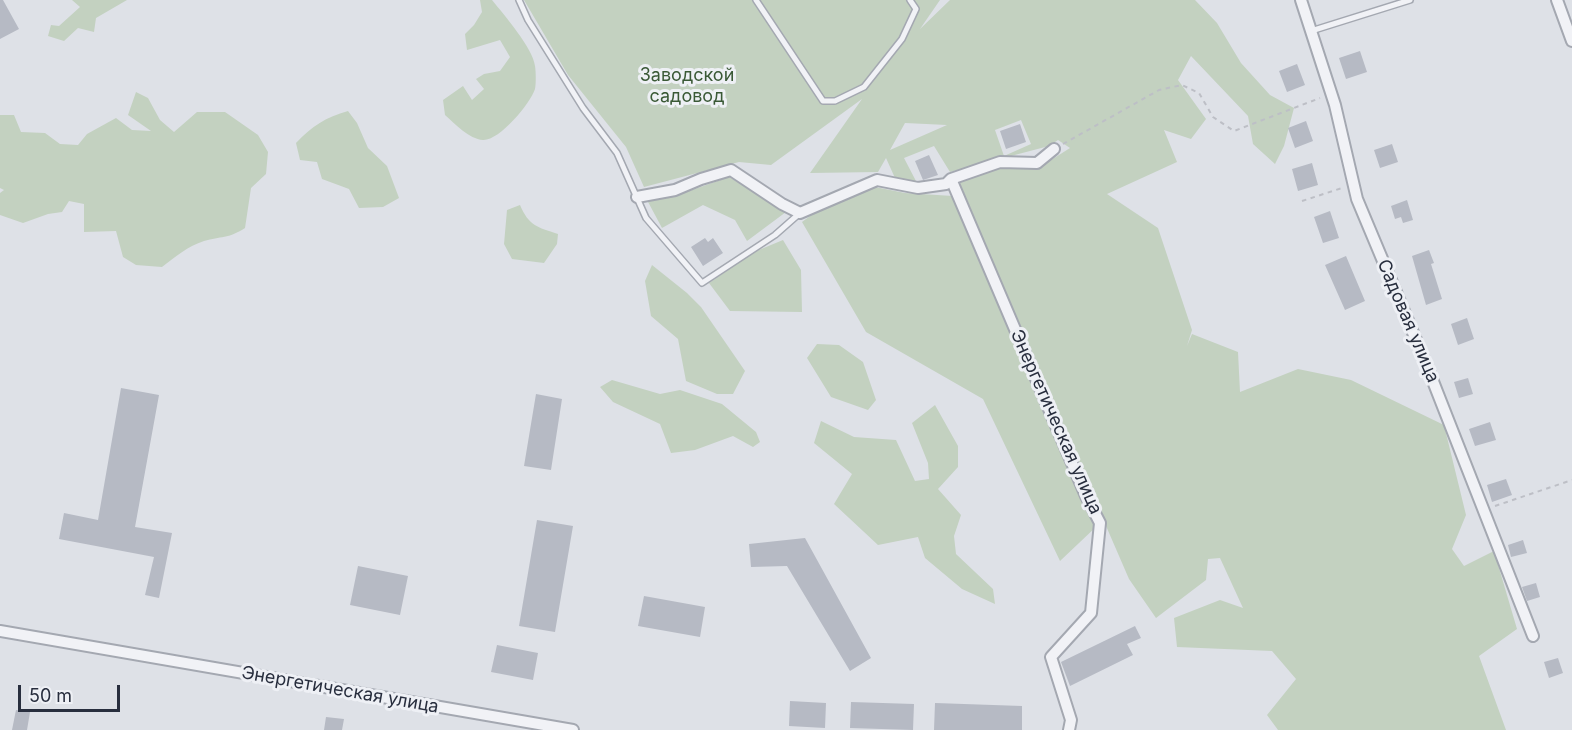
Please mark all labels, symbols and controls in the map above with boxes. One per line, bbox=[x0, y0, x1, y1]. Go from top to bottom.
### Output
park label: Заводской садовод bbox=[640, 65, 734, 107]
street label: Садовая улица bbox=[1372, 256, 1444, 386]
street label: Энергетическая улица bbox=[1005, 326, 1107, 518]
street label: Энергетическая улица bbox=[240, 662, 440, 718]
scale bar bbox=[21, 673, 123, 711]
text: 50 m bbox=[29, 685, 72, 706]

